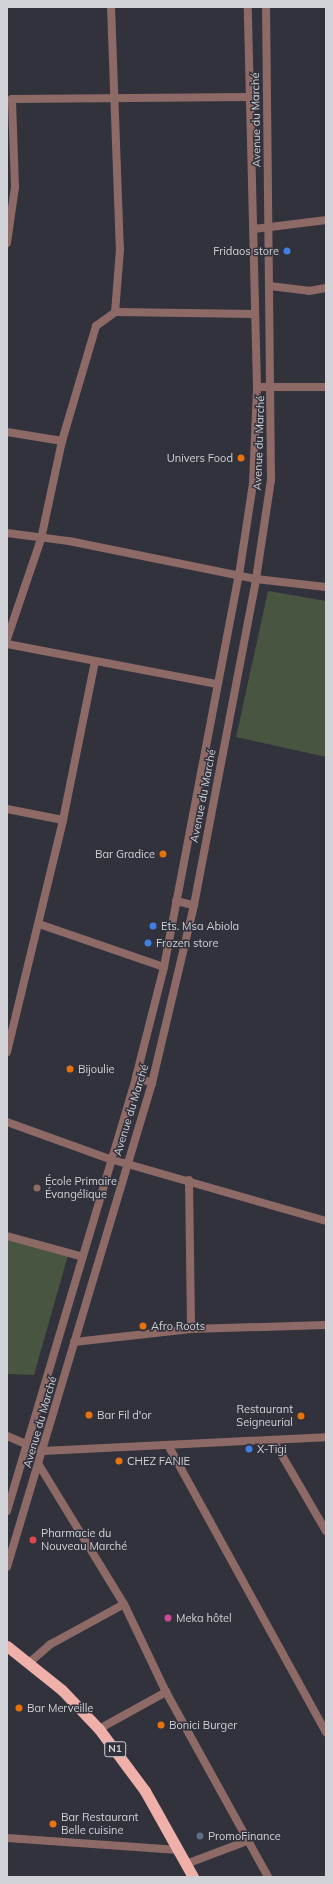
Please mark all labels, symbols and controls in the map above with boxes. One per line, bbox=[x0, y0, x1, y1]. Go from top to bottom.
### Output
street label: Avenue du Marché bbox=[249, 72, 263, 168]
place label: Fridaos store bbox=[213, 244, 279, 258]
marker: Fridaos store bbox=[282, 246, 292, 256]
street label: Avenue du Marché bbox=[251, 395, 267, 491]
place label: Univers Food bbox=[167, 451, 233, 465]
marker: Univers Food bbox=[236, 453, 246, 463]
street label: Avenue du Marché bbox=[187, 748, 219, 844]
place label: Bar Gradice bbox=[95, 847, 155, 861]
marker: Bar Gradice bbox=[158, 849, 168, 859]
place label: Ets. Msa Abiola bbox=[161, 919, 239, 933]
marker: Ets. Msa Abiola bbox=[148, 921, 158, 931]
place label: Frozen store bbox=[156, 936, 218, 950]
marker: Frozen store bbox=[143, 938, 153, 948]
place label: Bijoulie bbox=[78, 1062, 115, 1076]
street label: Avenue du Marché bbox=[111, 1063, 151, 1157]
marker: Bijoulie bbox=[65, 1064, 75, 1074]
place label: École Primaire Évangélique bbox=[45, 1175, 117, 1201]
marker: École Primaire Évangélique bbox=[32, 1183, 42, 1193]
place label: Afro Roots bbox=[151, 1319, 205, 1333]
marker: Afro Roots bbox=[138, 1321, 148, 1331]
street label: Avenue du Marché bbox=[21, 1375, 59, 1469]
place label: Restaurant Seigneurial bbox=[236, 1403, 293, 1429]
place label: Bar Fil d'or bbox=[97, 1408, 152, 1422]
marker: Bar Fil d'or bbox=[84, 1410, 94, 1420]
marker: Restaurant Seigneurial bbox=[296, 1411, 306, 1421]
place label: X-Tigi bbox=[257, 1442, 287, 1456]
marker: X-Tigi bbox=[244, 1444, 254, 1454]
place label: CHEZ FANIE bbox=[127, 1454, 190, 1468]
marker: CHEZ FANIE bbox=[114, 1456, 124, 1466]
place label: Pharmacie du Nouveau Marché bbox=[41, 1527, 127, 1553]
marker: Pharmacie du Nouveau Marché bbox=[28, 1535, 38, 1545]
place label: Meka hôtel bbox=[176, 1611, 232, 1625]
marker: Meka hôtel bbox=[163, 1613, 173, 1623]
place label: Bar Merveille bbox=[27, 1701, 93, 1715]
marker: Bar Merveille bbox=[14, 1703, 24, 1713]
place label: Bonici Burger bbox=[169, 1718, 237, 1732]
marker: Bonici Burger bbox=[156, 1720, 166, 1730]
road number: N1 bbox=[104, 1741, 126, 1757]
place label: Bar Restaurant Belle cuisine bbox=[61, 1811, 138, 1837]
marker: Bar Restaurant Belle cuisine bbox=[48, 1819, 58, 1829]
place label: PromoFinance bbox=[208, 1829, 281, 1843]
marker: PromoFinance bbox=[195, 1831, 205, 1841]

